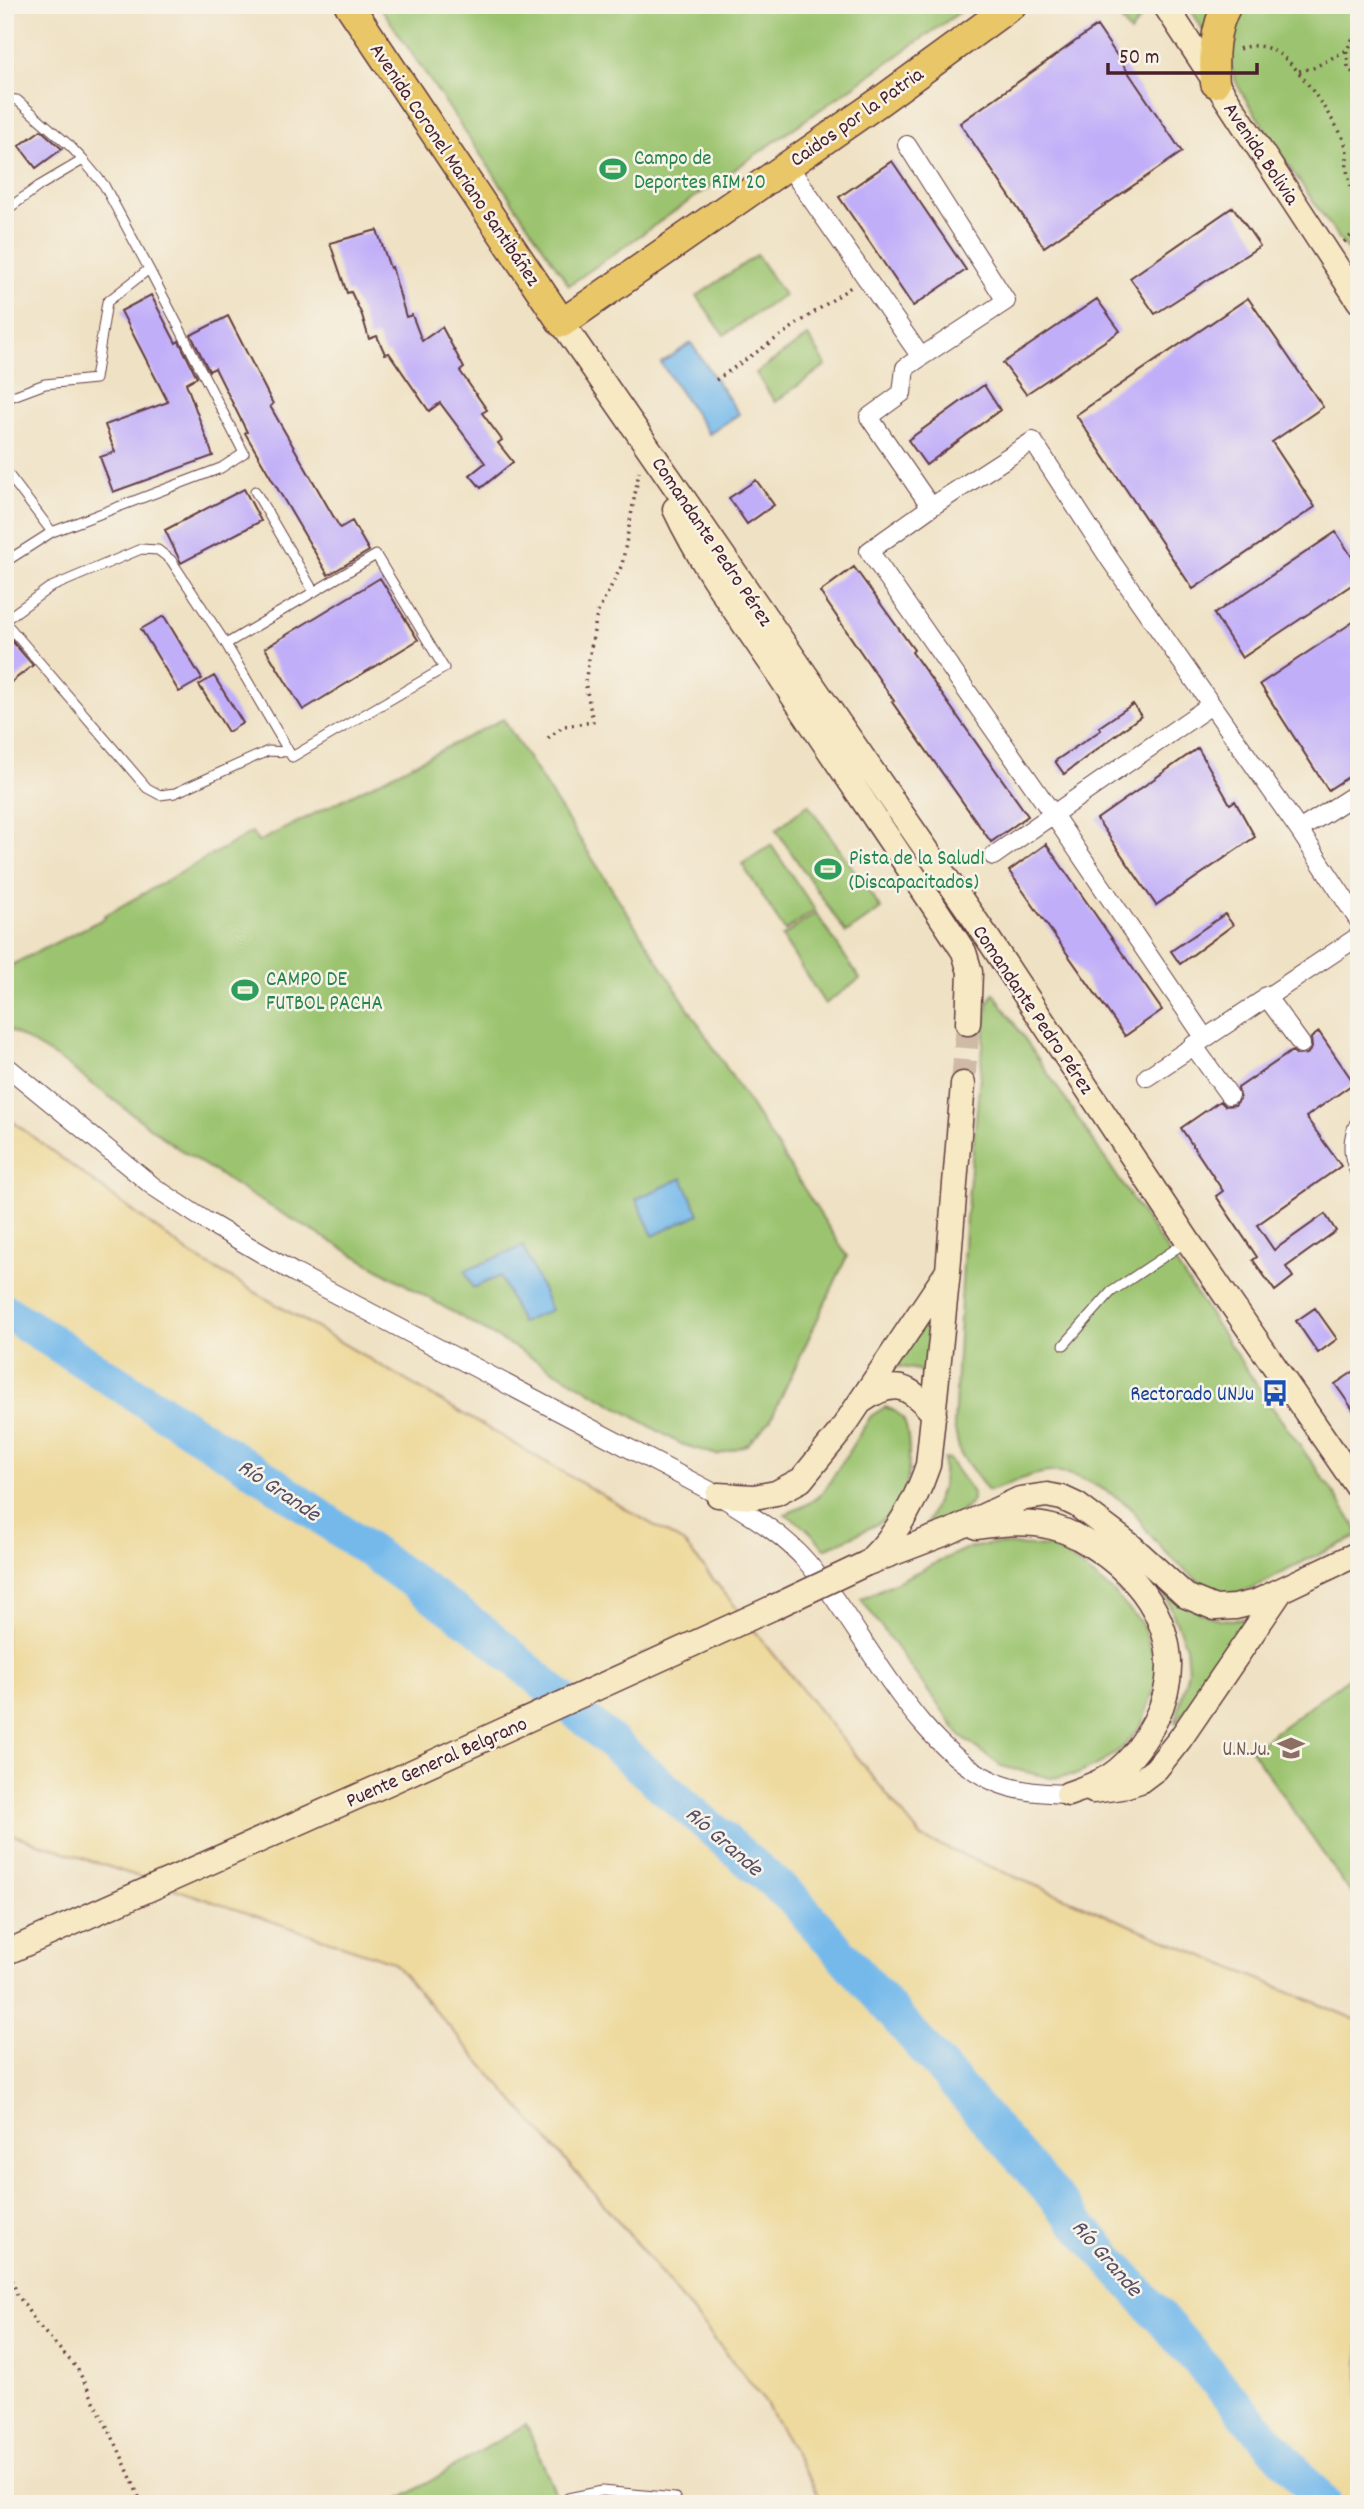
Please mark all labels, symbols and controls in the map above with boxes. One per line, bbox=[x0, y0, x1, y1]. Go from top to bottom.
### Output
scale bar bbox=[1108, 32, 1257, 76]
street label: Avenida Coronel Mariano Santibáñez bbox=[361, 38, 546, 293]
text: 50 m bbox=[1119, 44, 1159, 74]
street label: Caidos por la Patria bbox=[785, 61, 931, 176]
street label: Avenida Bolivia bbox=[1214, 97, 1306, 213]
place label: Campo de Deportes RIM 20 bbox=[634, 145, 766, 199]
sports icon: Campo de Deportes RIM 20 bbox=[598, 154, 628, 184]
street label: Comandante Pedro Pérez bbox=[642, 452, 779, 634]
place label: Pista de la Salud1 (Discapacitados) bbox=[849, 845, 985, 899]
sports icon: Pista de la Salud1 (Discapacitados) bbox=[813, 854, 843, 884]
street label: Comandante Pedro Pérez bbox=[963, 920, 1100, 1102]
place label: CAMPO DE FUTBOL PACHA bbox=[266, 966, 383, 1020]
sports icon: CAMPO DE FUTBOL PACHA bbox=[230, 975, 260, 1005]
bus stop icon: Rectorado UNJu bbox=[1260, 1378, 1290, 1408]
place label: Rectorado UNJu bbox=[1130, 1381, 1254, 1411]
water label: Río Grande bbox=[230, 1452, 328, 1533]
street label: Puente General Belgrano bbox=[342, 1710, 533, 1817]
school or university icon: U.N.Ju. bbox=[1276, 1733, 1306, 1763]
place label: U.N.Ju. bbox=[1222, 1736, 1270, 1766]
water label: Río Grande bbox=[677, 1800, 770, 1887]
water label: Río Grande bbox=[1062, 2213, 1150, 2307]

